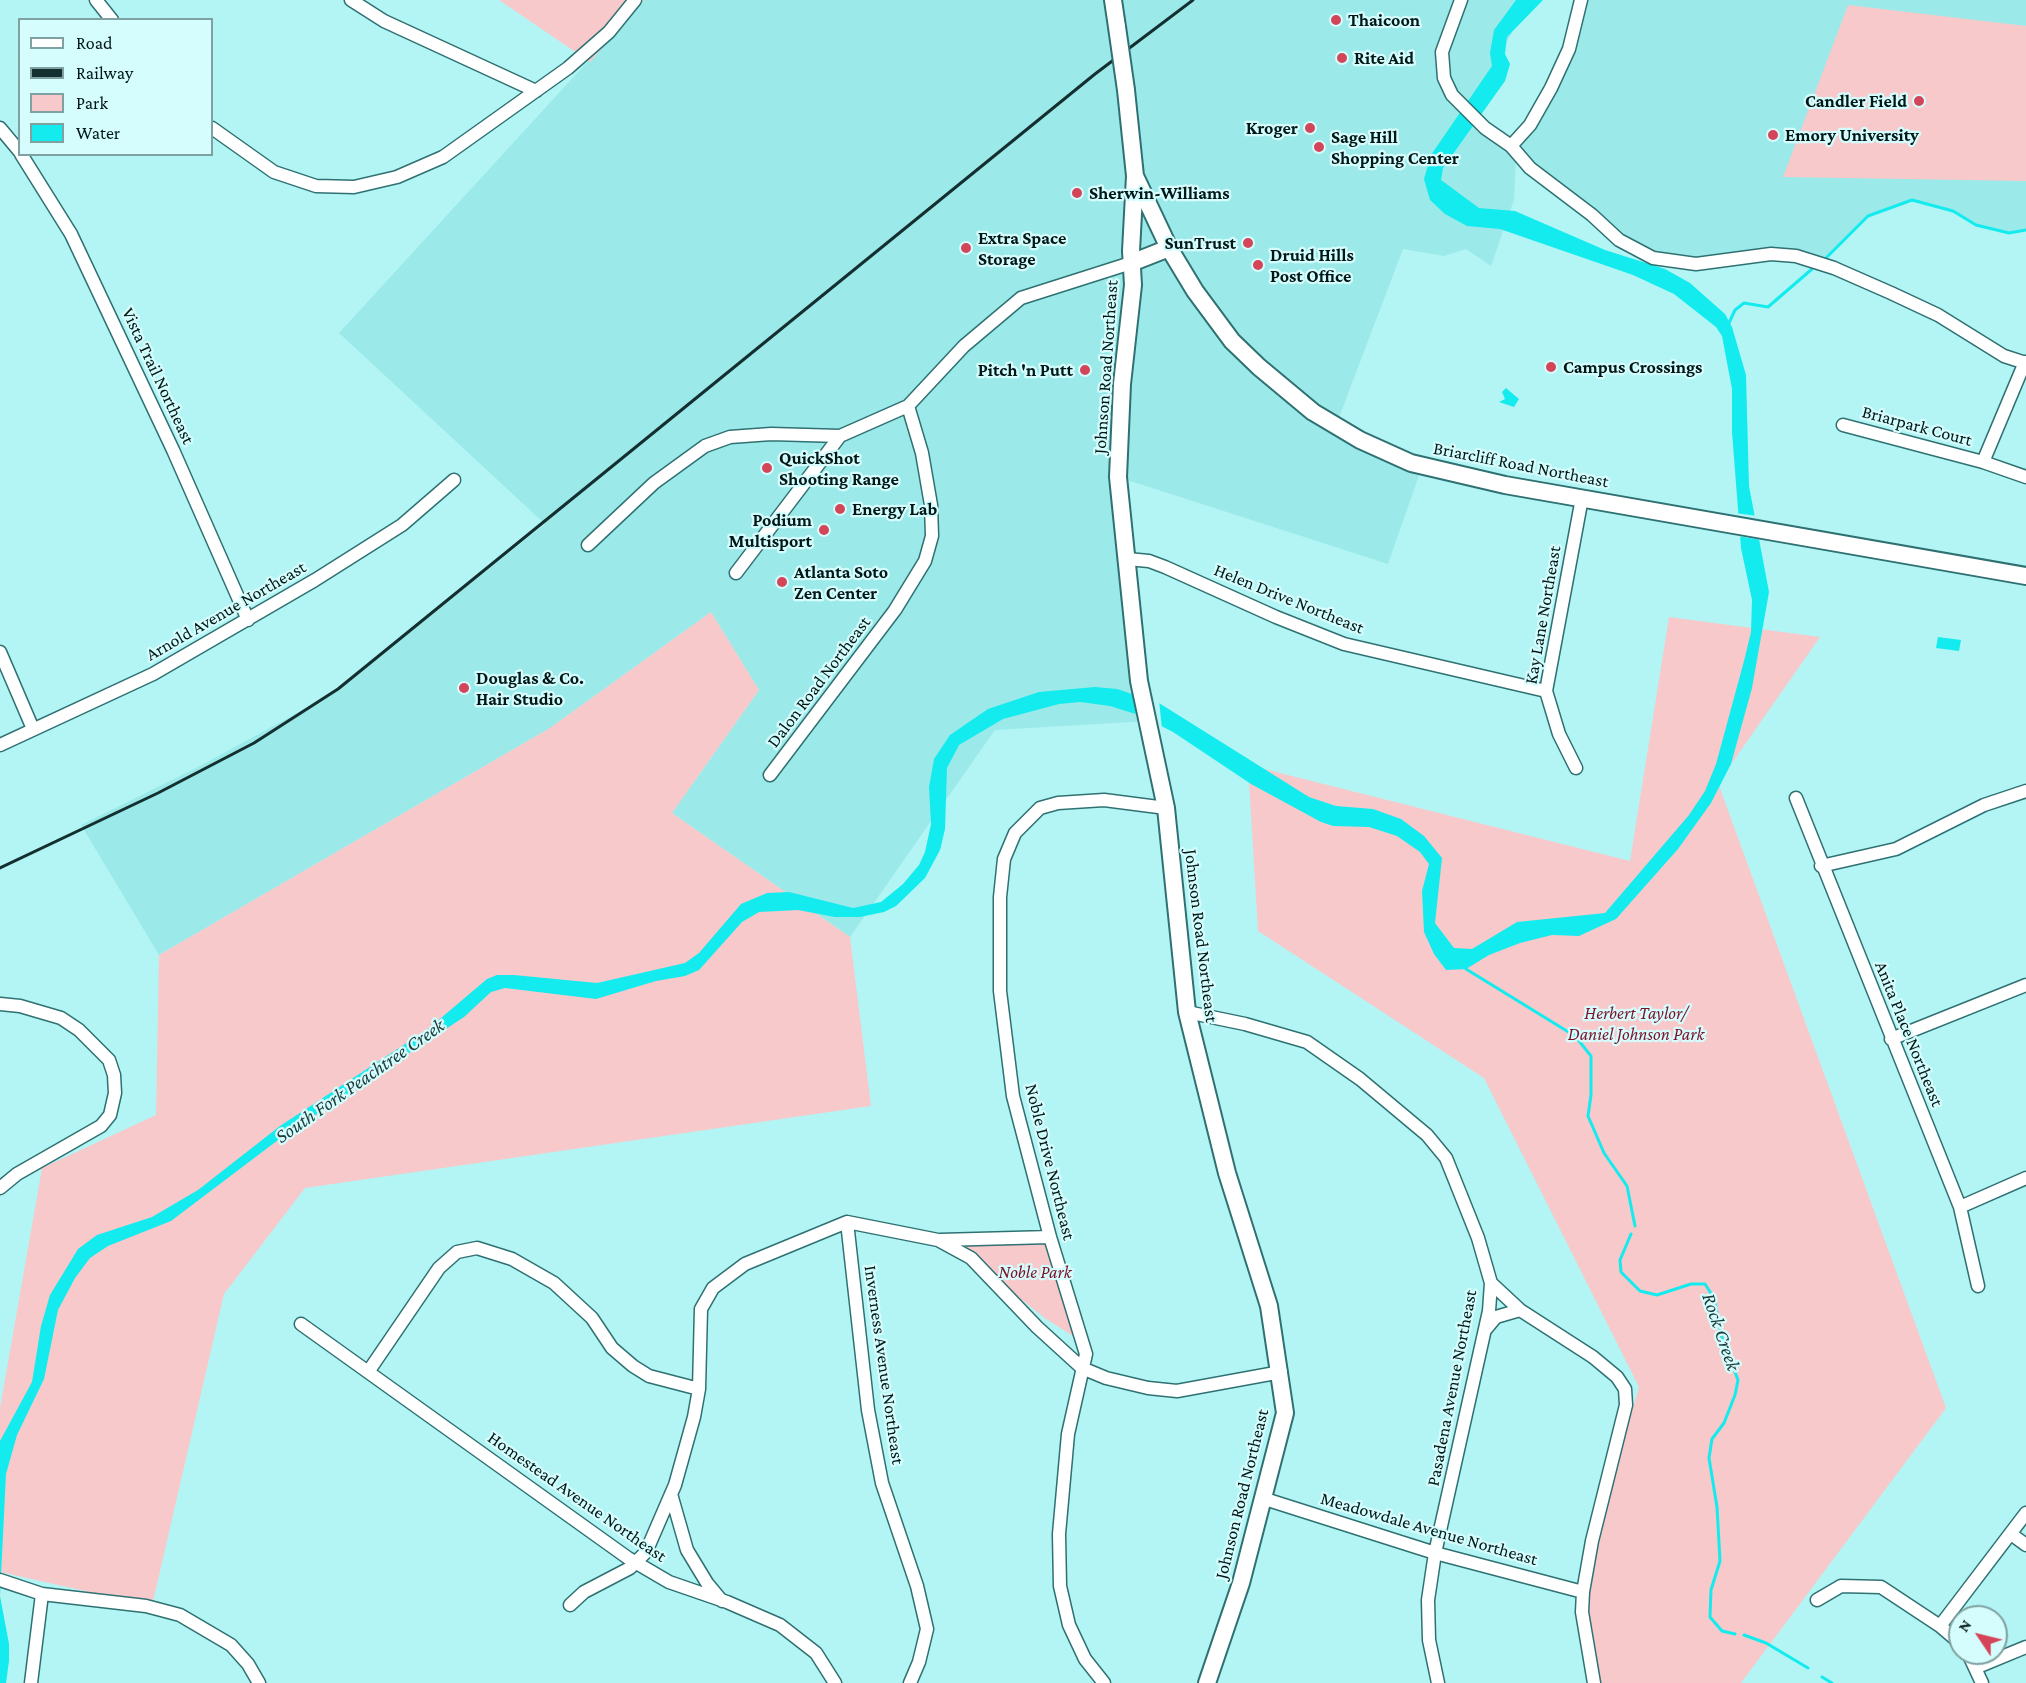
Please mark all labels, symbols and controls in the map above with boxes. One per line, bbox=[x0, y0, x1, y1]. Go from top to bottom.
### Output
place label: Thaicoon bbox=[1348, 9, 1420, 31]
marker: Thaicoon bbox=[1329, 13, 1343, 27]
legend bbox=[18, 18, 213, 156]
text: Road bbox=[76, 33, 113, 53]
place label: Rite Aid bbox=[1354, 47, 1414, 69]
marker: Rite Aid bbox=[1335, 51, 1349, 65]
text: Railway bbox=[76, 63, 133, 83]
place label: Candler Field bbox=[1805, 90, 1907, 112]
text: Park bbox=[76, 93, 108, 113]
marker: Candler Field bbox=[1912, 94, 1926, 108]
place label: Kroger bbox=[1246, 117, 1298, 139]
marker: Kroger bbox=[1303, 121, 1317, 135]
text: Water bbox=[76, 123, 120, 143]
place label: Emory University bbox=[1785, 124, 1919, 146]
place label: Sage Hill Shopping Center bbox=[1331, 126, 1459, 168]
marker: Emory University bbox=[1766, 128, 1780, 142]
marker: Sage Hill Shopping Center bbox=[1312, 140, 1326, 154]
place label: Sherwin-Williams bbox=[1089, 182, 1230, 204]
marker: Sherwin-Williams bbox=[1070, 186, 1084, 200]
place label: Extra Space Storage bbox=[978, 227, 1066, 270]
place label: SunTrust bbox=[1164, 232, 1236, 254]
marker: SunTrust bbox=[1241, 236, 1255, 250]
marker: Extra Space Storage bbox=[959, 241, 973, 255]
place label: Druid Hills Post Office bbox=[1270, 244, 1354, 286]
marker: Druid Hills Post Office bbox=[1251, 258, 1265, 272]
street label: Johnson Road Northeast bbox=[1089, 279, 1123, 455]
street label: Vista Trail Northeast bbox=[117, 304, 199, 448]
place label: Campus Crossings bbox=[1563, 356, 1702, 378]
place label: Pitch 'n Putt bbox=[978, 359, 1073, 381]
marker: Campus Crossings bbox=[1544, 360, 1558, 374]
marker: Pitch 'n Putt bbox=[1078, 363, 1092, 377]
street label: Briarpark Court bbox=[1860, 401, 1974, 451]
street label: Briarcliff Road Northeast bbox=[1432, 437, 1610, 493]
place label: QuickShot Shooting Range bbox=[779, 447, 899, 490]
marker: QuickShot Shooting Range bbox=[760, 461, 774, 475]
place label: Energy Lab bbox=[852, 498, 937, 520]
marker: Energy Lab bbox=[833, 502, 847, 516]
place label: Podium Multisport bbox=[729, 509, 812, 552]
marker: Podium Multisport bbox=[817, 523, 831, 537]
street label: Kay Lane Northeast bbox=[1520, 544, 1566, 686]
street label: Arnold Avenue Northeast bbox=[142, 556, 310, 666]
street label: Helen Drive Northeast bbox=[1211, 559, 1367, 639]
place label: Atlanta Soto Zen Center bbox=[794, 561, 888, 604]
marker: Atlanta Soto Zen Center bbox=[775, 575, 789, 589]
street label: Dalon Road Northeast bbox=[763, 612, 875, 752]
place label: Douglas & Co. Hair Studio bbox=[476, 667, 584, 710]
marker: Douglas & Co. Hair Studio bbox=[457, 681, 471, 695]
street label: Johnson Road Northeast bbox=[1180, 848, 1222, 1024]
street label: Anita Place Northeast bbox=[1870, 958, 1948, 1110]
park label: Herbert Taylor/ Daniel Johnson Park bbox=[1568, 1002, 1704, 1044]
water label: South Fork Peachtree Creek bbox=[271, 1013, 449, 1149]
street label: Noble Drive Northeast bbox=[1020, 1082, 1080, 1242]
park label: Noble Park bbox=[998, 1261, 1072, 1283]
street label: Inverness Avenue Northeast bbox=[859, 1264, 909, 1466]
street label: Pasadena Avenue Northeast bbox=[1422, 1288, 1482, 1488]
water label: Rock Creek bbox=[1696, 1290, 1746, 1374]
street label: Johnson Road Northeast bbox=[1210, 1407, 1274, 1581]
street label: Homestead Avenue Northeast bbox=[483, 1427, 671, 1567]
street label: Meadowdale Avenue Northeast bbox=[1318, 1488, 1540, 1570]
north arrow bbox=[1948, 1605, 2008, 1665]
text: N bbox=[1954, 1616, 1975, 1635]

